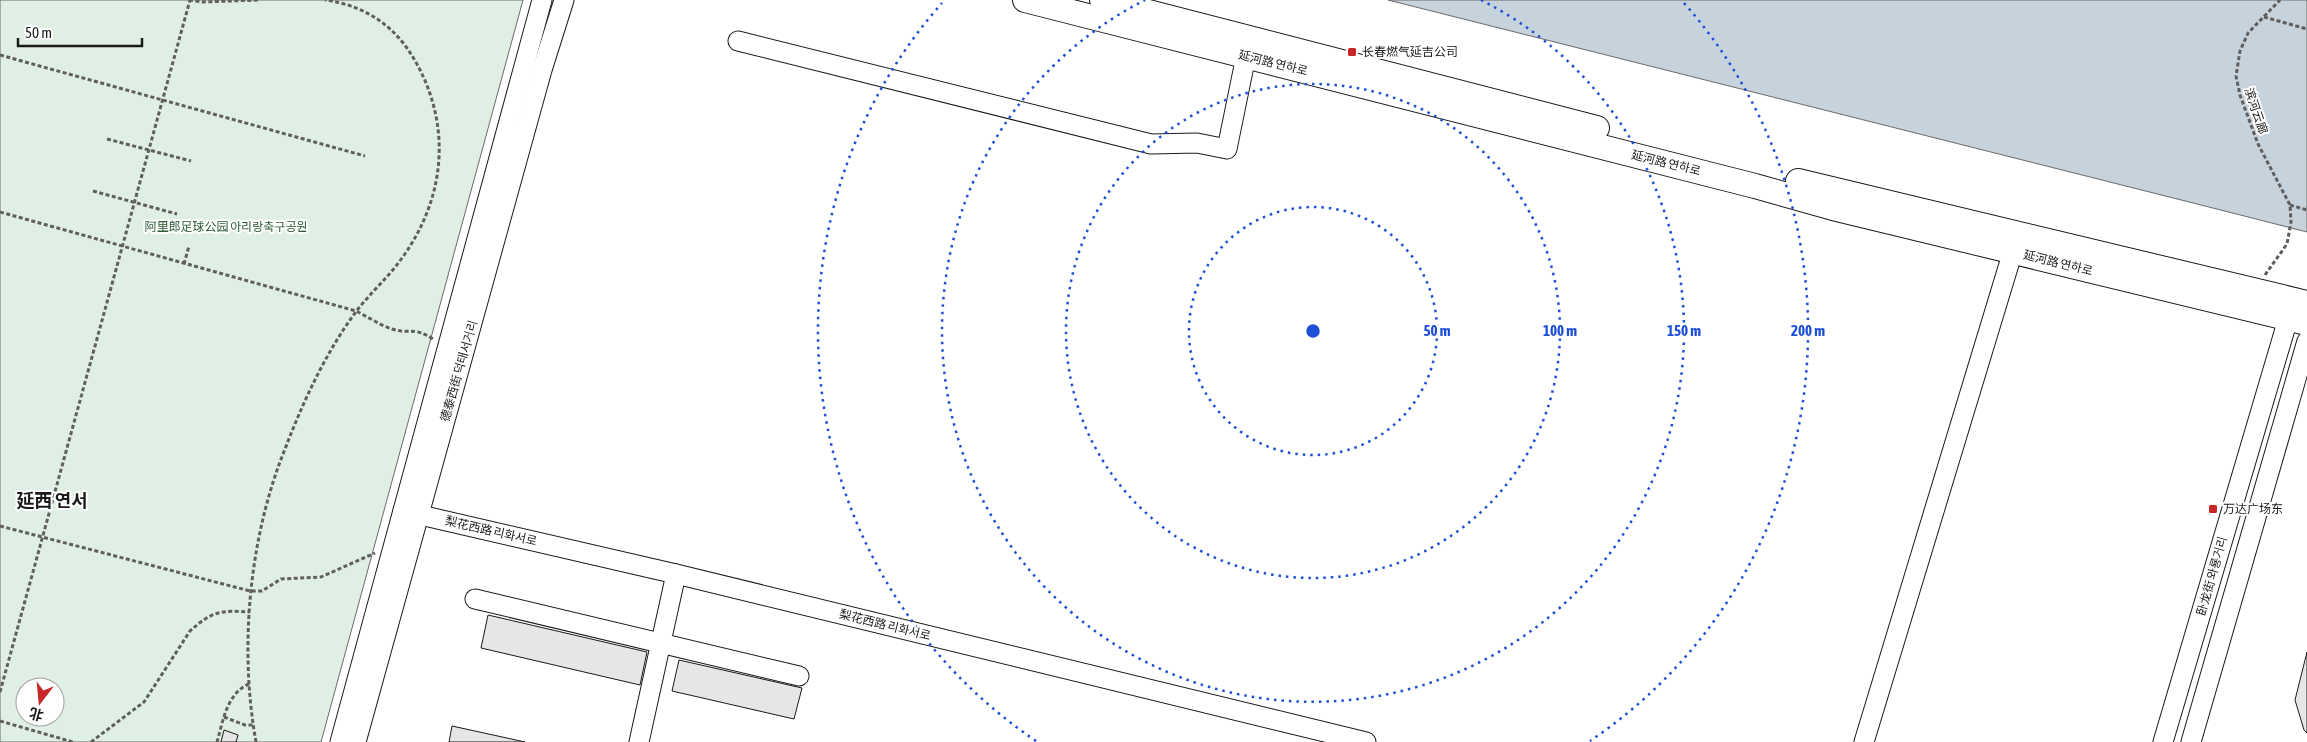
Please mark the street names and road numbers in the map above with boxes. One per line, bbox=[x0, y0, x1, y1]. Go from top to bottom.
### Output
street label: 延河路 연하로 bbox=[1237, 48, 1309, 78]
street label: 滨河云廊 bbox=[2242, 86, 2270, 136]
street label: 延河路 연하로 bbox=[1630, 148, 1702, 178]
street label: 延河路 연하로 bbox=[2022, 248, 2094, 278]
street label: 德泰西街 덕태서거리 bbox=[438, 319, 480, 423]
street label: 梨花西路 리화서로 bbox=[444, 514, 538, 548]
street label: 卧龙街 와룡거리 bbox=[2194, 535, 2230, 617]
street label: 梨花西路 리화서로 bbox=[838, 607, 932, 643]

